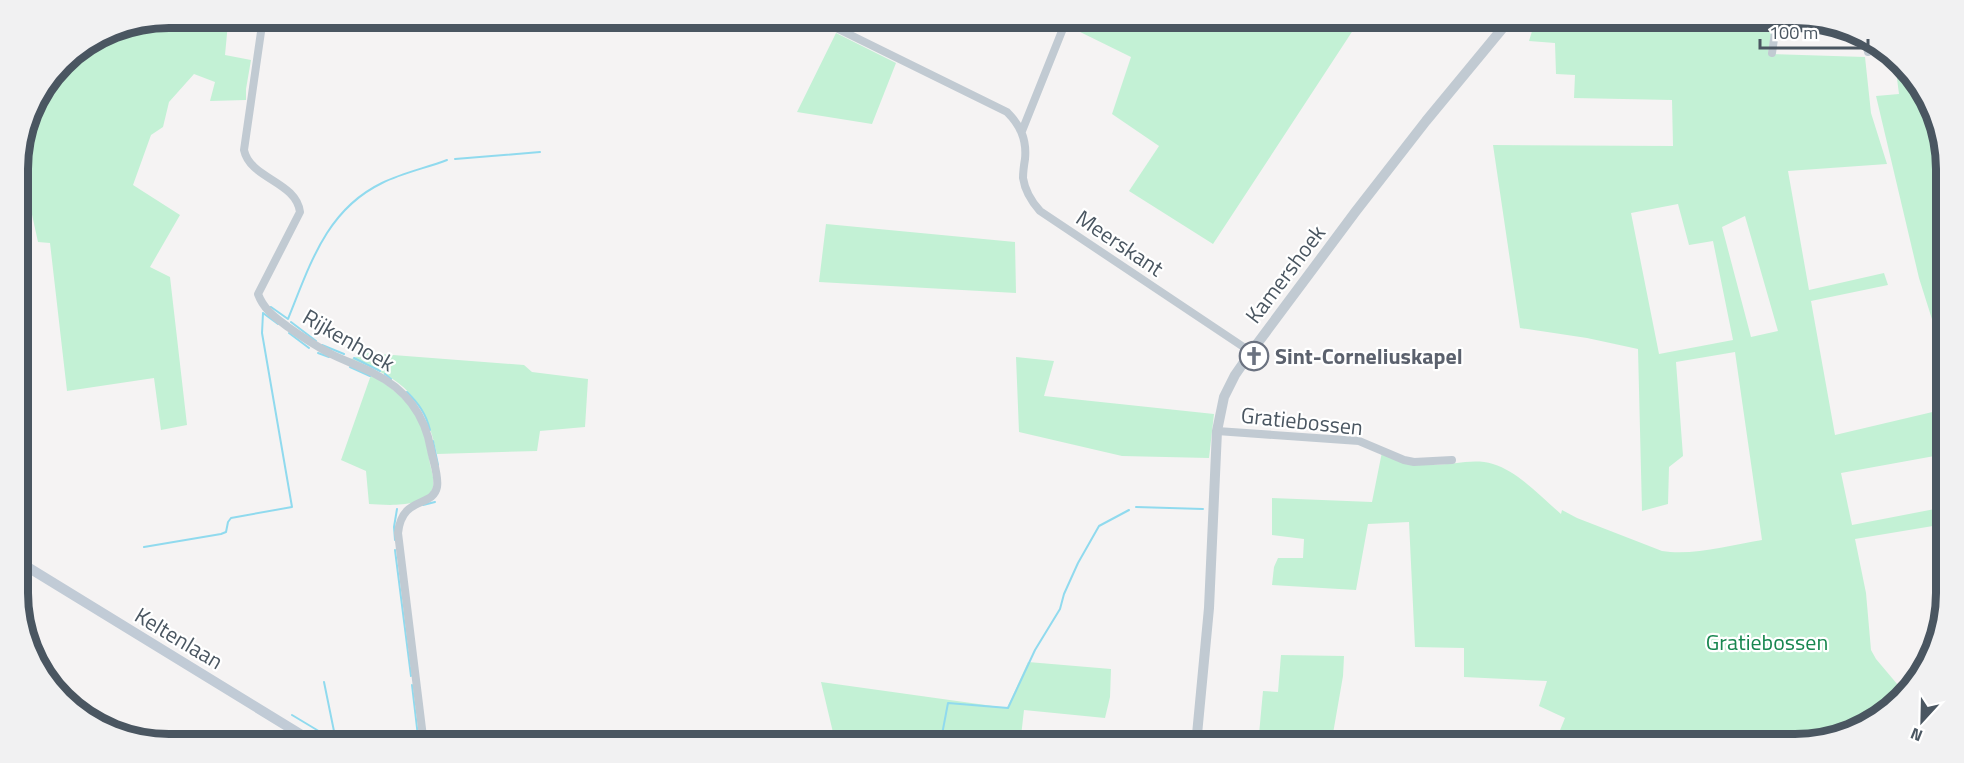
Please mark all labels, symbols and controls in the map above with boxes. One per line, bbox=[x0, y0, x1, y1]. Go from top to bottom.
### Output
scale bar bbox=[1760, 12, 1868, 50]
text: 100 m bbox=[1769, 19, 1818, 46]
street label: Meerskant bbox=[1069, 201, 1171, 285]
street label: Kamershoek bbox=[1237, 217, 1334, 331]
street label: Rijkenhoek bbox=[297, 300, 402, 380]
place label: Sint-Corneliuskapel bbox=[1275, 339, 1463, 373]
church icon: Sint-Corneliuskapel bbox=[1238, 340, 1270, 372]
street label: Gratiebossen bbox=[1239, 398, 1365, 444]
street label: Keltenlaan bbox=[128, 598, 230, 678]
park label: Gratiebossen bbox=[1706, 625, 1828, 659]
north arrow bbox=[1892, 691, 1952, 751]
text: N bbox=[1907, 722, 1926, 748]

